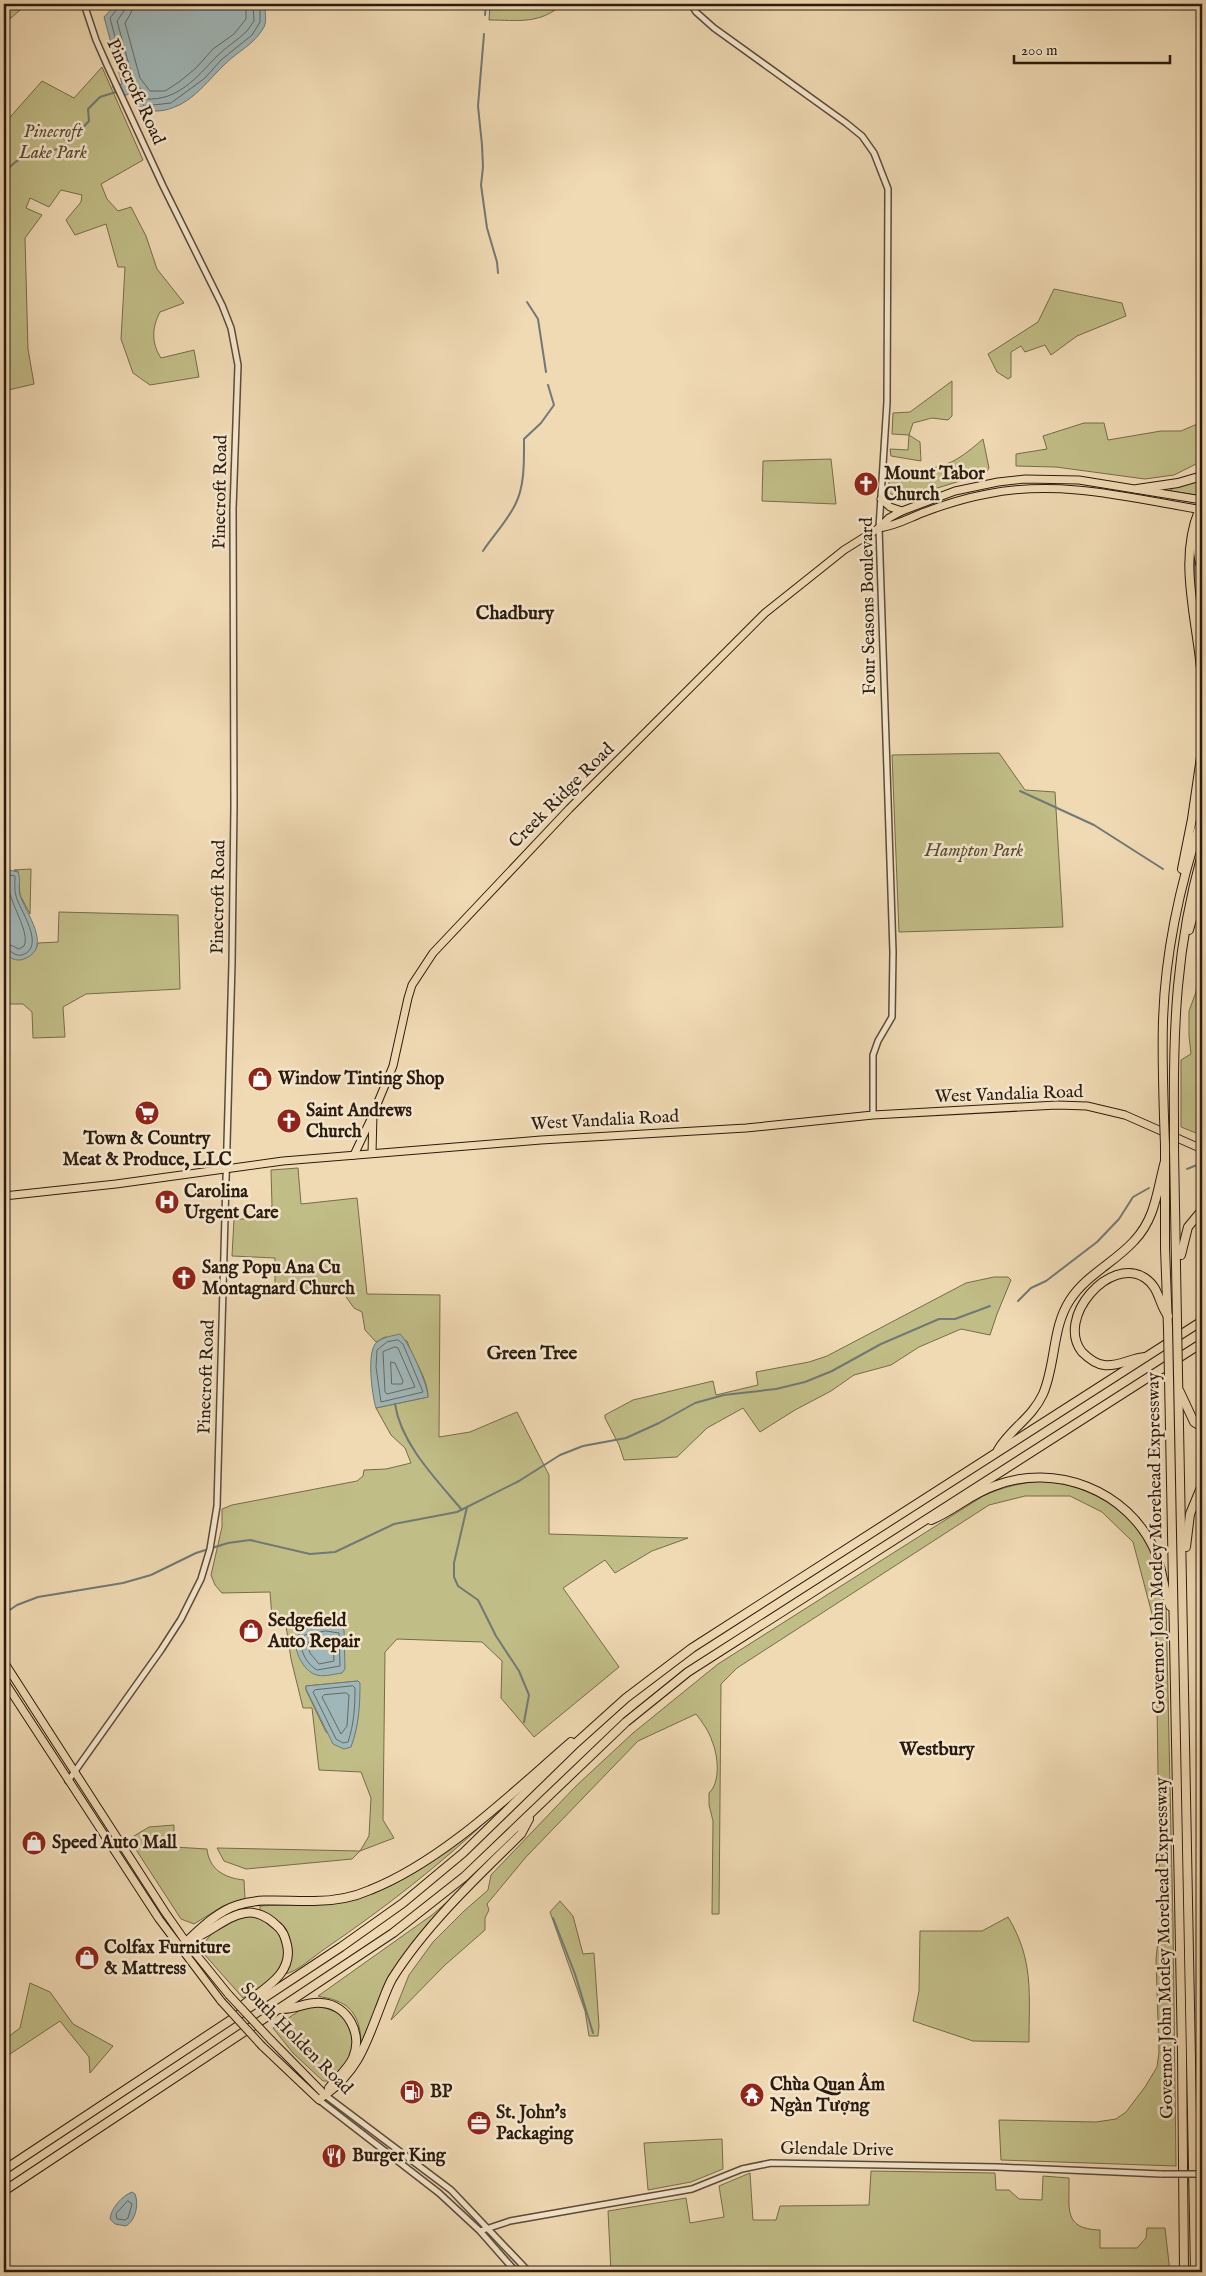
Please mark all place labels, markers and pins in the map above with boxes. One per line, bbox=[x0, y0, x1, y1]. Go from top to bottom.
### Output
place label: Mount Tabor Church bbox=[884, 463, 985, 507]
church icon: Mount Tabor Church bbox=[853, 471, 879, 497]
shop icon: Window Tinting Shop bbox=[247, 1066, 273, 1092]
place label: Window Tinting Shop bbox=[277, 1068, 445, 1091]
supermarket icon: Town & Country Meat & Produce, LLC bbox=[134, 1100, 160, 1126]
place label: Saint Andrews Church bbox=[306, 1100, 413, 1144]
church icon: Saint Andrews Church bbox=[276, 1108, 302, 1134]
place label: Town & Country Meat & Produce, LLC bbox=[62, 1128, 232, 1172]
place label: Carolina Urgent Care bbox=[183, 1181, 279, 1225]
hospital icon: Carolina Urgent Care bbox=[154, 1189, 180, 1215]
place label: Sang Popu Ana Cu Montagnard Church bbox=[202, 1257, 355, 1301]
church icon: Sang Popu Ana Cu Montagnard Church bbox=[171, 1265, 197, 1291]
place label: Sedgefield Auto Repair bbox=[267, 1610, 360, 1654]
shop icon: Sedgefield Auto Repair bbox=[238, 1618, 264, 1644]
shop icon: Speed Auto Mall bbox=[21, 1830, 47, 1856]
place label: Speed Auto Mall bbox=[52, 1832, 178, 1855]
place label: Colfax Furniture & Mattress bbox=[104, 1937, 231, 1981]
shop icon: Colfax Furniture & Mattress bbox=[74, 1945, 100, 1971]
place label: Chùa Quan Âm Ngàn Tượng bbox=[769, 2072, 885, 2118]
fuel station icon: BP bbox=[399, 2079, 425, 2105]
place label: BP bbox=[430, 2081, 453, 2104]
temple icon: Chùa Quan Âm Ngàn Tượng bbox=[739, 2082, 765, 2108]
place label: St. John's Packaging bbox=[496, 2102, 574, 2146]
office icon: St. John's Packaging bbox=[466, 2110, 492, 2136]
restaurant icon: Burger King bbox=[321, 2143, 347, 2169]
place label: Burger King bbox=[352, 2145, 447, 2168]

